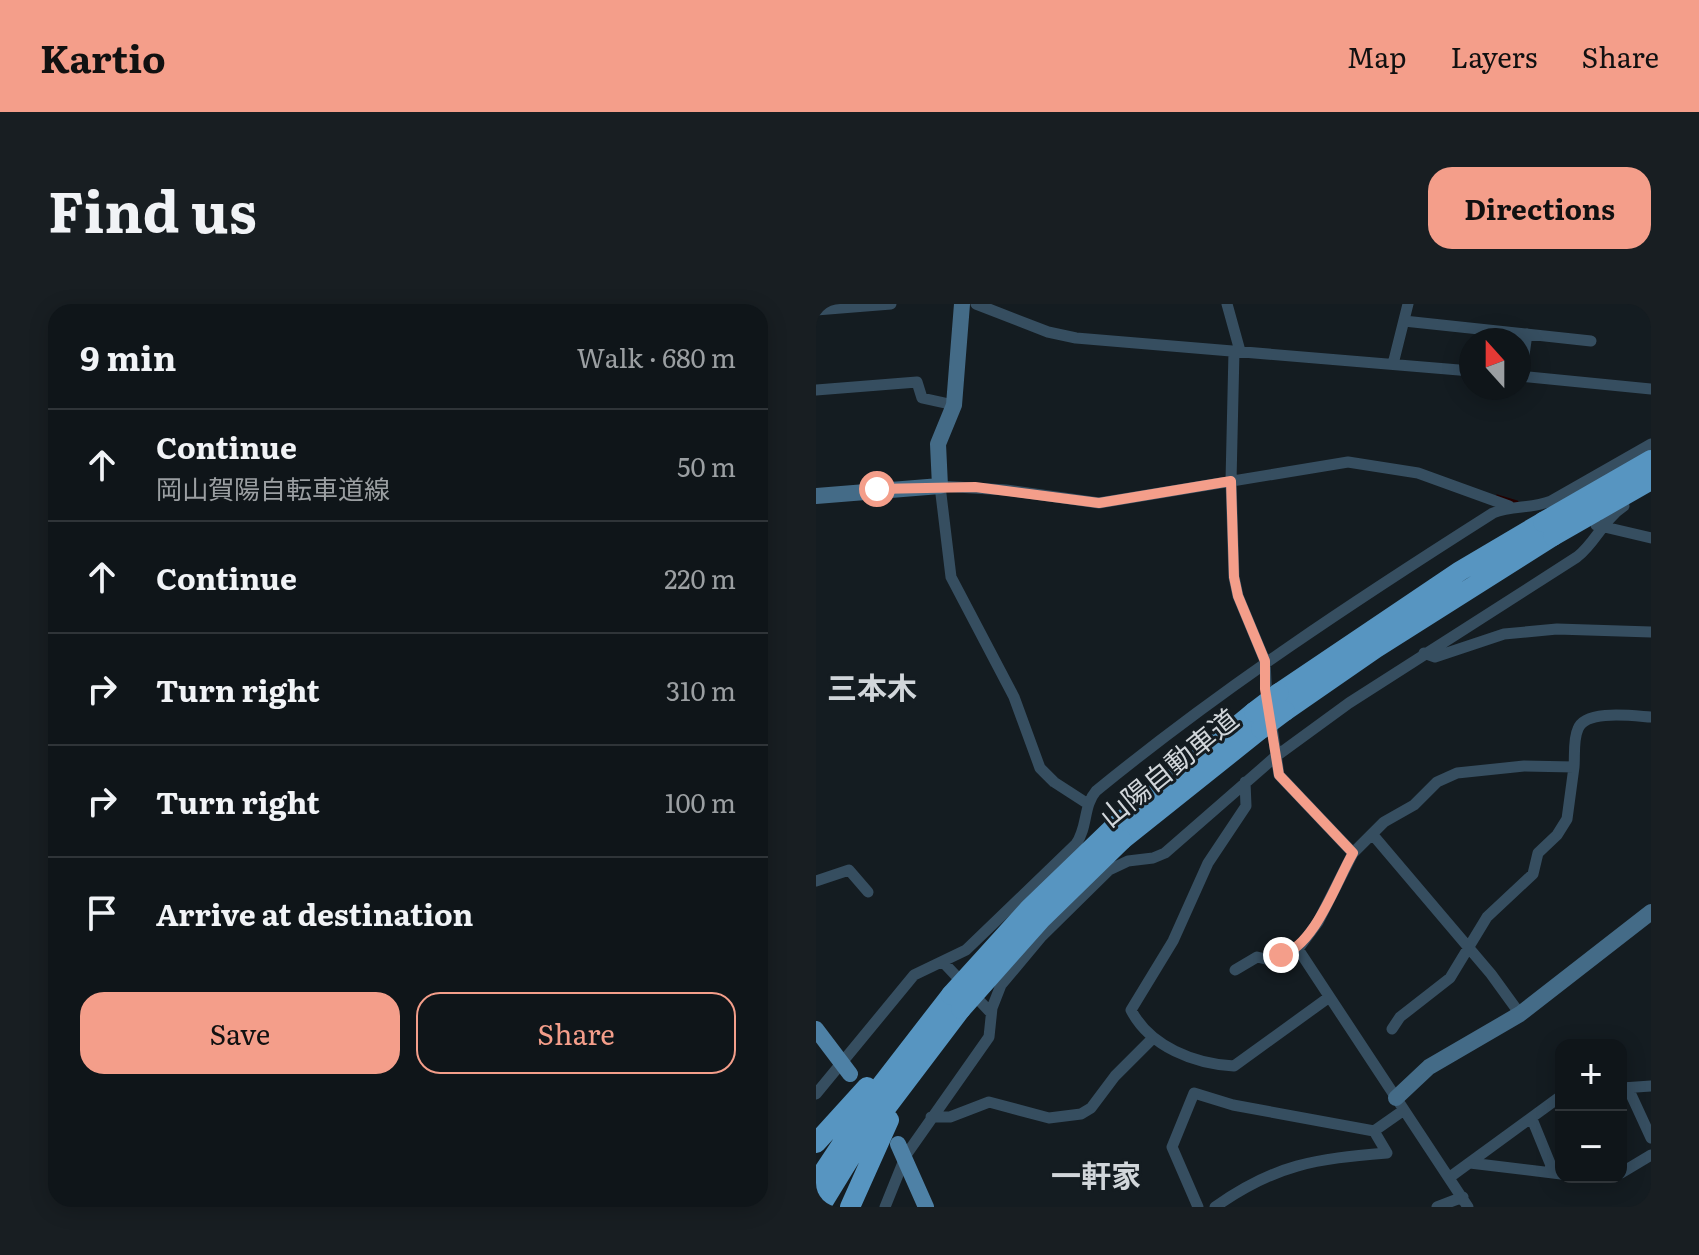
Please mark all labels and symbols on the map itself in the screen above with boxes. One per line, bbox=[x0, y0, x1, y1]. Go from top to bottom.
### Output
north arrow bbox=[1459, 328, 1531, 400]
route start bbox=[859, 471, 895, 507]
district label: 三本木 bbox=[827, 664, 917, 708]
street label: 山陽自動車道 bbox=[1089, 697, 1246, 836]
route end bbox=[1263, 937, 1299, 973]
district label: 一軒家 bbox=[1051, 1152, 1141, 1196]

